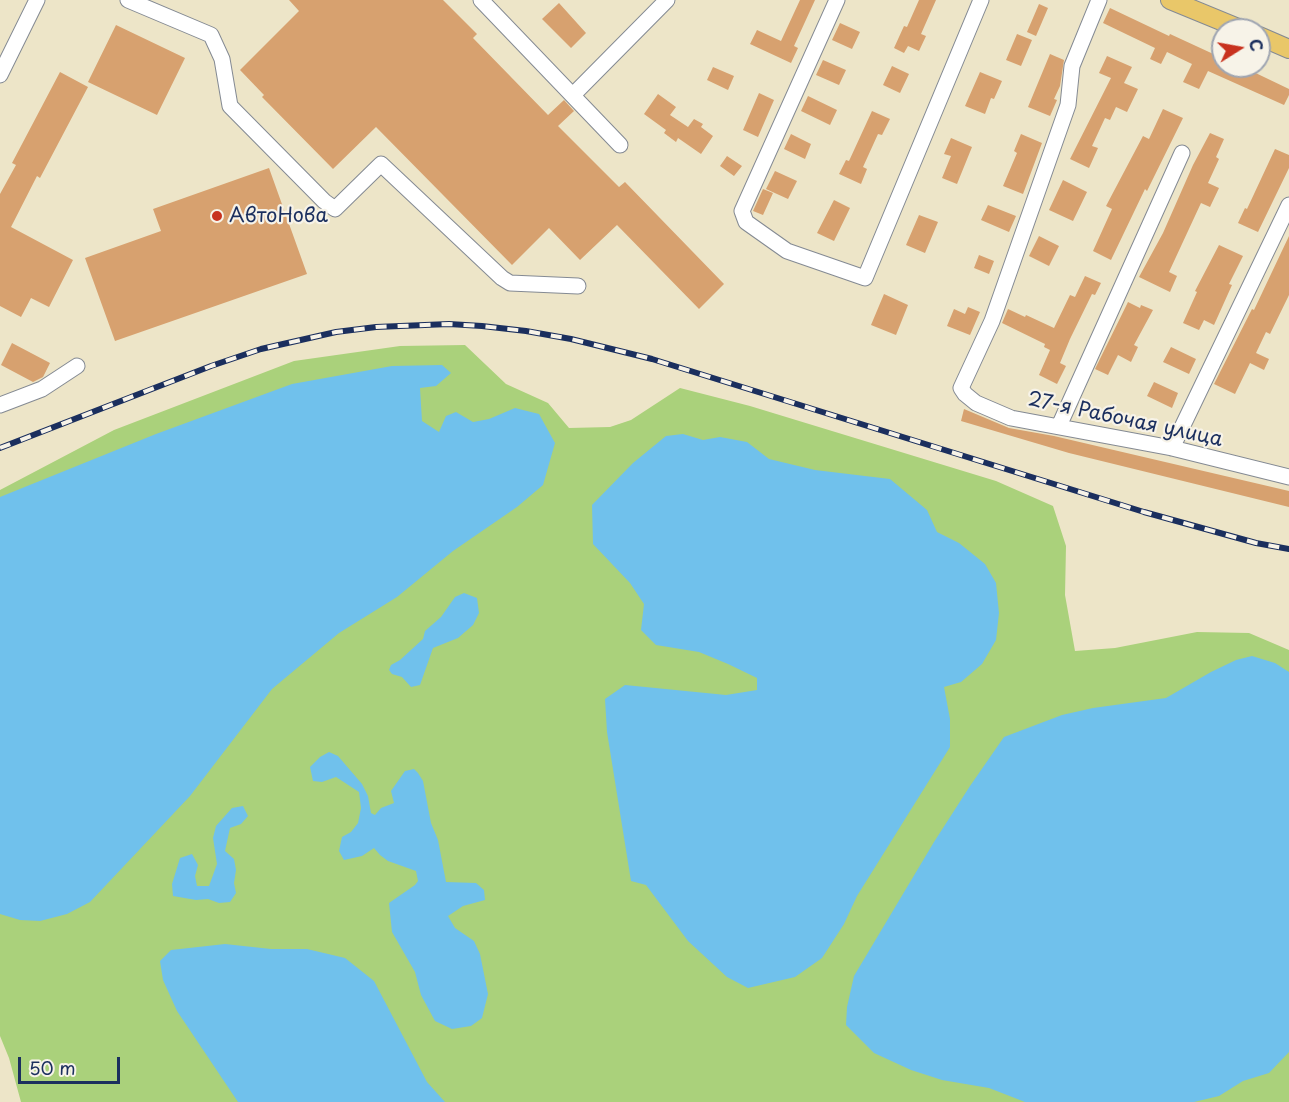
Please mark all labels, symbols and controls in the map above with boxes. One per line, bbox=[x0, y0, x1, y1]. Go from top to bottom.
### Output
north arrow bbox=[1211, 18, 1271, 78]
text: С bbox=[1244, 37, 1270, 53]
place label: АвтоНова bbox=[229, 204, 328, 228]
marker: АвтоНова bbox=[210, 209, 224, 223]
street label: 27-я Рабочая улица bbox=[1025, 388, 1225, 452]
scale bar bbox=[21, 1045, 123, 1083]
text: 50 m bbox=[29, 1054, 76, 1081]

